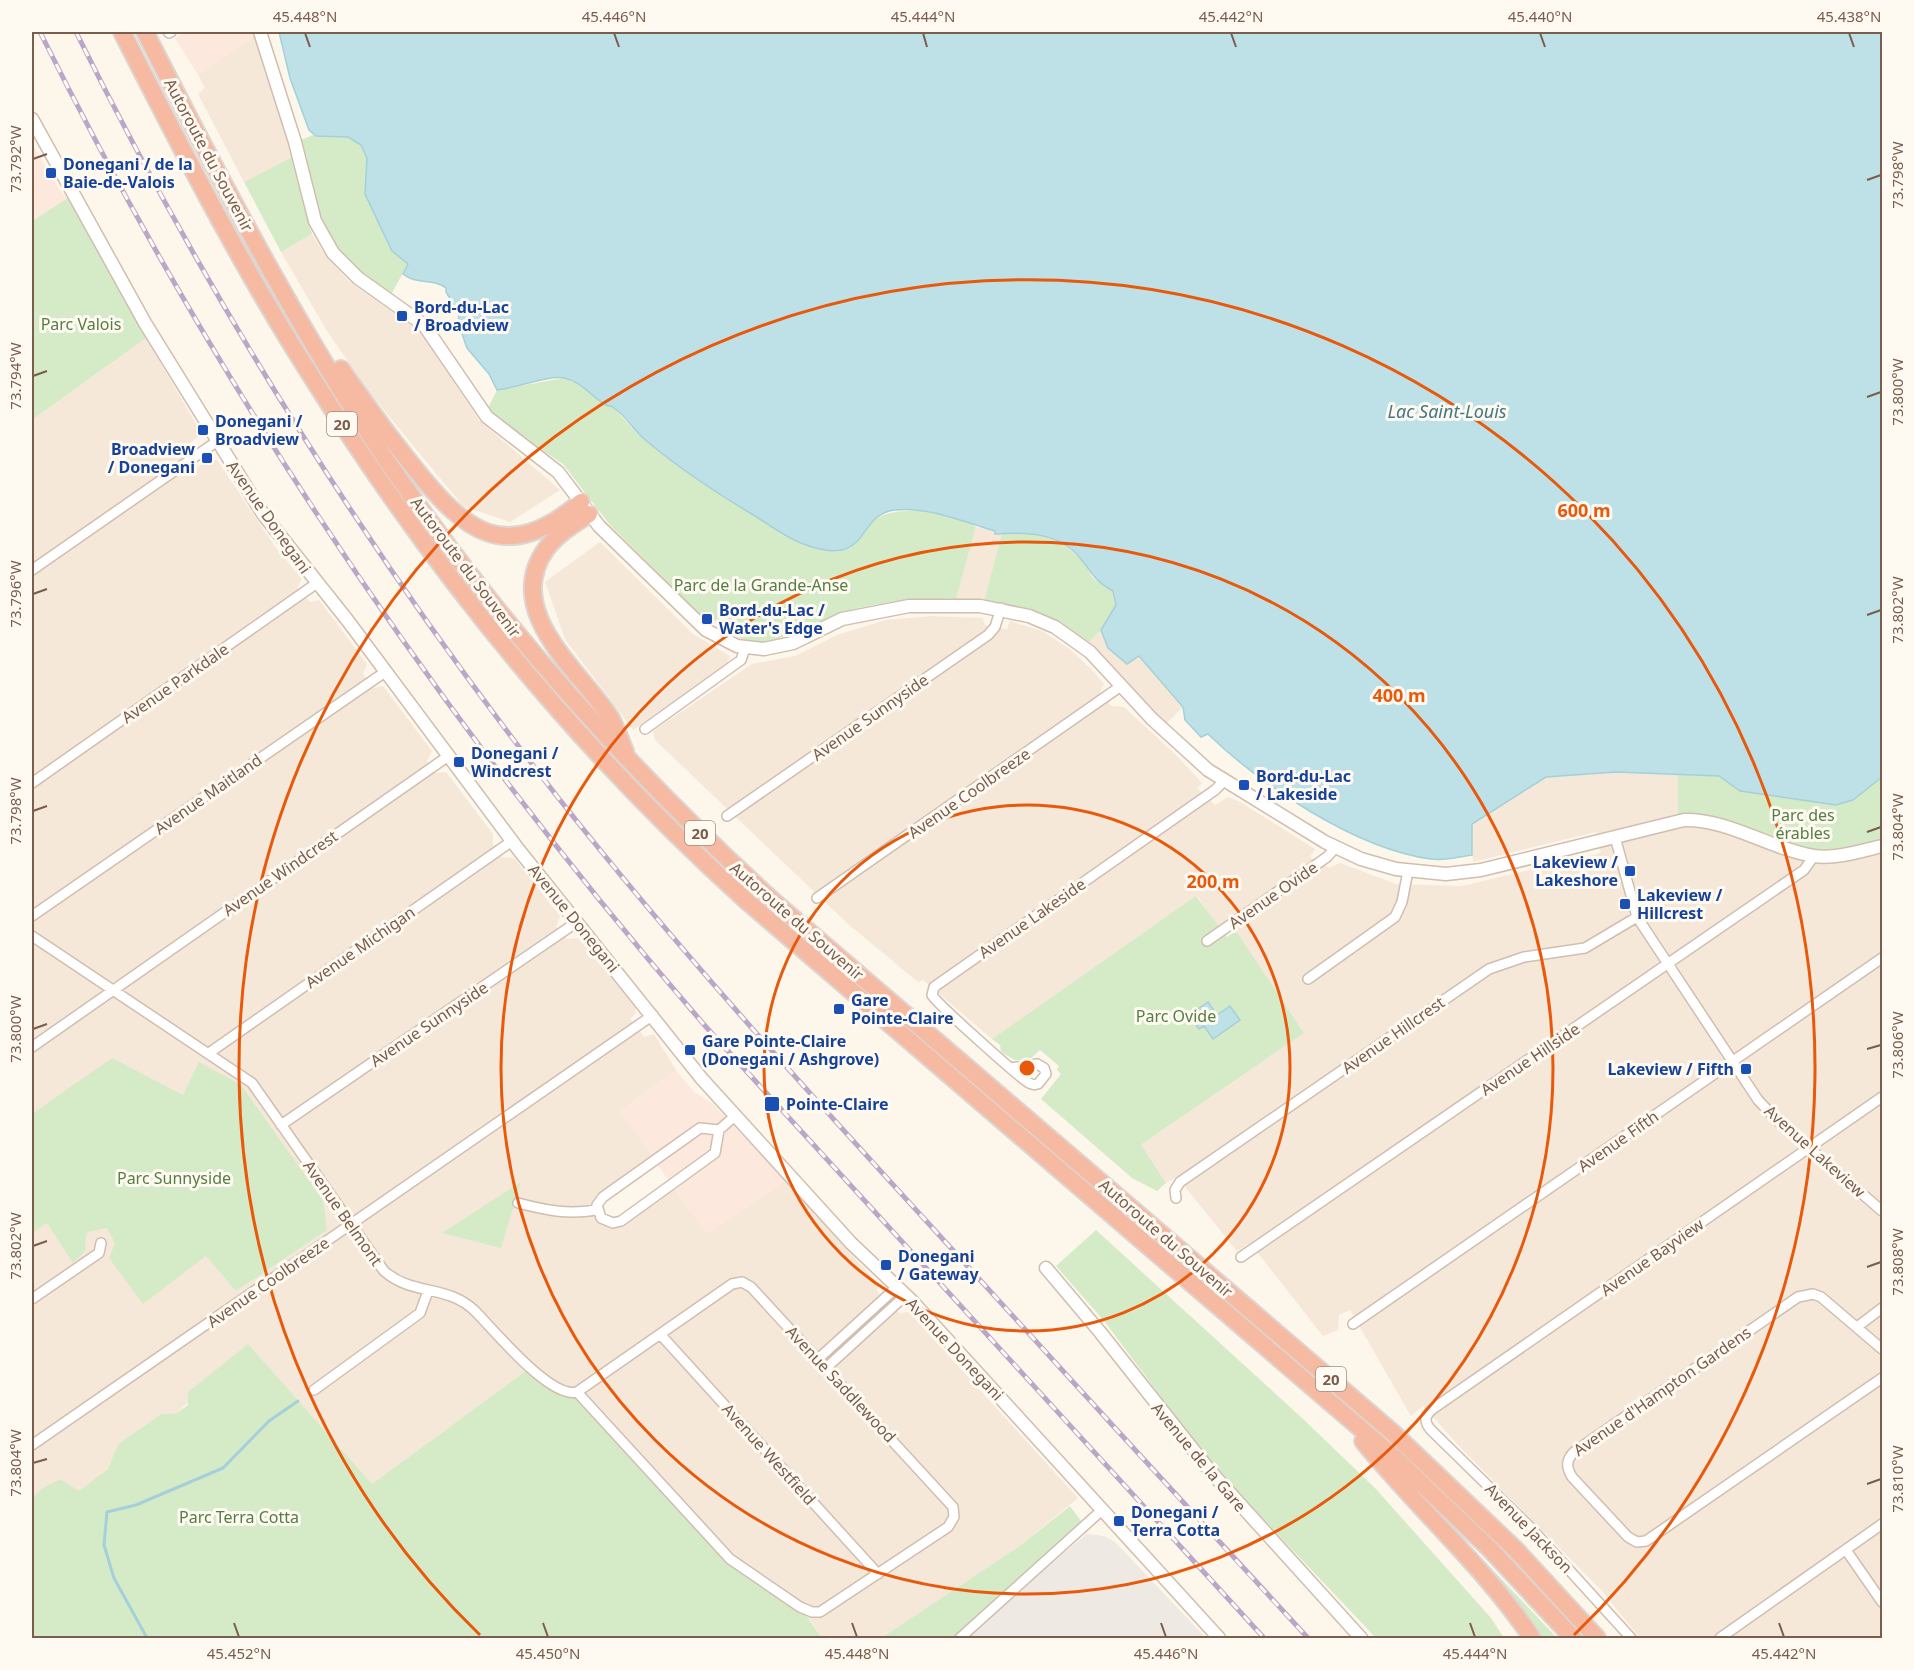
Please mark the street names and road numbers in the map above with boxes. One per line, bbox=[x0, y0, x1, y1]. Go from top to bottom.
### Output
street label: Autoroute du Souvenir bbox=[159, 75, 259, 236]
road number: 20 bbox=[327, 412, 357, 436]
street label: Avenue Donegani bbox=[222, 456, 316, 578]
street label: Autoroute du Souvenir bbox=[406, 492, 526, 642]
street label: Avenue Parkdale bbox=[117, 638, 233, 728]
street label: Avenue Sunnyside bbox=[807, 669, 933, 765]
street label: Avenue Coolbreeze bbox=[904, 743, 1034, 843]
street label: Avenue Maitland bbox=[150, 749, 266, 839]
road number: 20 bbox=[685, 821, 715, 845]
street label: Avenue Windcrest bbox=[218, 825, 342, 921]
street label: Avenue Ovide bbox=[1224, 856, 1322, 934]
street label: Autoroute du Souvenir bbox=[725, 857, 869, 985]
street label: Avenue Donegani bbox=[523, 859, 625, 977]
street label: Avenue Lakeside bbox=[974, 873, 1090, 963]
street label: Avenue Michigan bbox=[301, 901, 419, 993]
street label: Avenue Sunnyside bbox=[366, 976, 492, 1072]
street label: Avenue Hillcrest bbox=[1337, 991, 1449, 1079]
street label: Avenue Hillside bbox=[1476, 1018, 1584, 1100]
street label: Avenue Lakeview bbox=[1760, 1100, 1870, 1202]
street label: Avenue Fifth bbox=[1573, 1105, 1663, 1177]
street label: Avenue Belmont bbox=[298, 1156, 388, 1270]
street label: Autoroute du Souvenir bbox=[1094, 1174, 1238, 1302]
street label: Avenue Bayview bbox=[1596, 1213, 1708, 1301]
street label: Avenue Coolbreeze bbox=[203, 1232, 333, 1332]
street label: Avenue Donegani bbox=[901, 1293, 1009, 1405]
street label: Avenue Saddlewood bbox=[781, 1321, 901, 1447]
street label: Avenue d'Hampton Gardens bbox=[1569, 1321, 1755, 1461]
road number: 20 bbox=[1316, 1367, 1346, 1391]
street label: Avenue Westfield bbox=[717, 1398, 821, 1510]
street label: Avenue de la Gare bbox=[1147, 1398, 1251, 1516]
street label: Avenue Jackson bbox=[1480, 1478, 1578, 1578]

